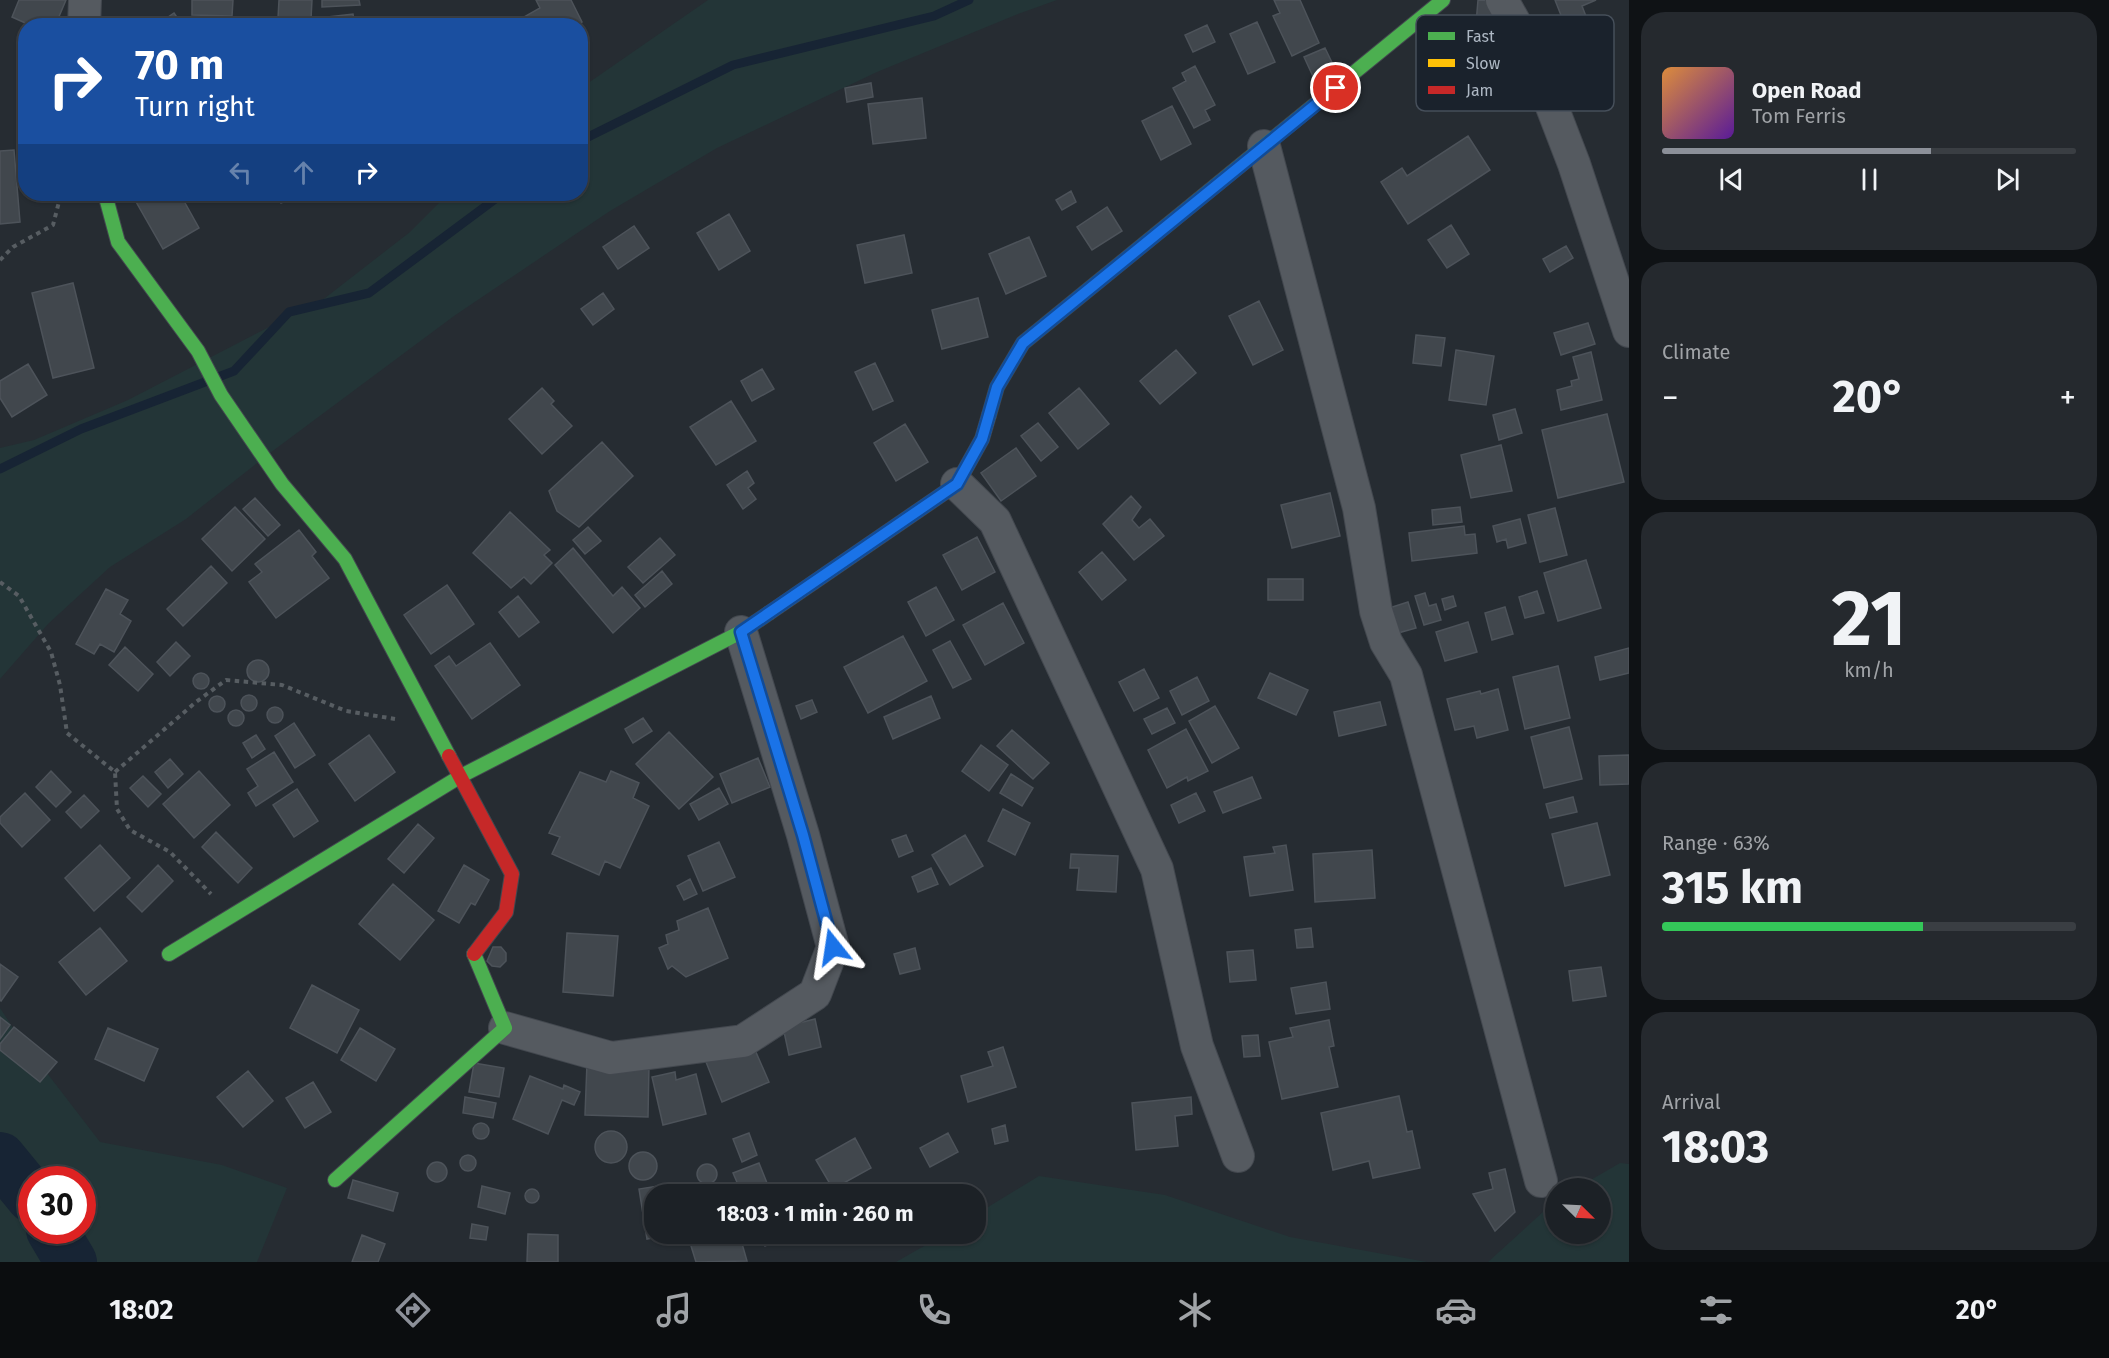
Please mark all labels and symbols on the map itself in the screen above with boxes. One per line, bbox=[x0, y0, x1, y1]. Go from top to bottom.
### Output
legend bbox=[1416, 15, 1614, 111]
text: Fast bbox=[1466, 27, 1495, 46]
text: Slow bbox=[1466, 54, 1501, 73]
pin bbox=[1310, 62, 1361, 113]
text: Jam bbox=[1466, 81, 1493, 100]
position arrow bbox=[801, 915, 865, 979]
speed limit sign: 30 bbox=[18, 1166, 96, 1244]
north arrow bbox=[1545, 1178, 1611, 1244]

